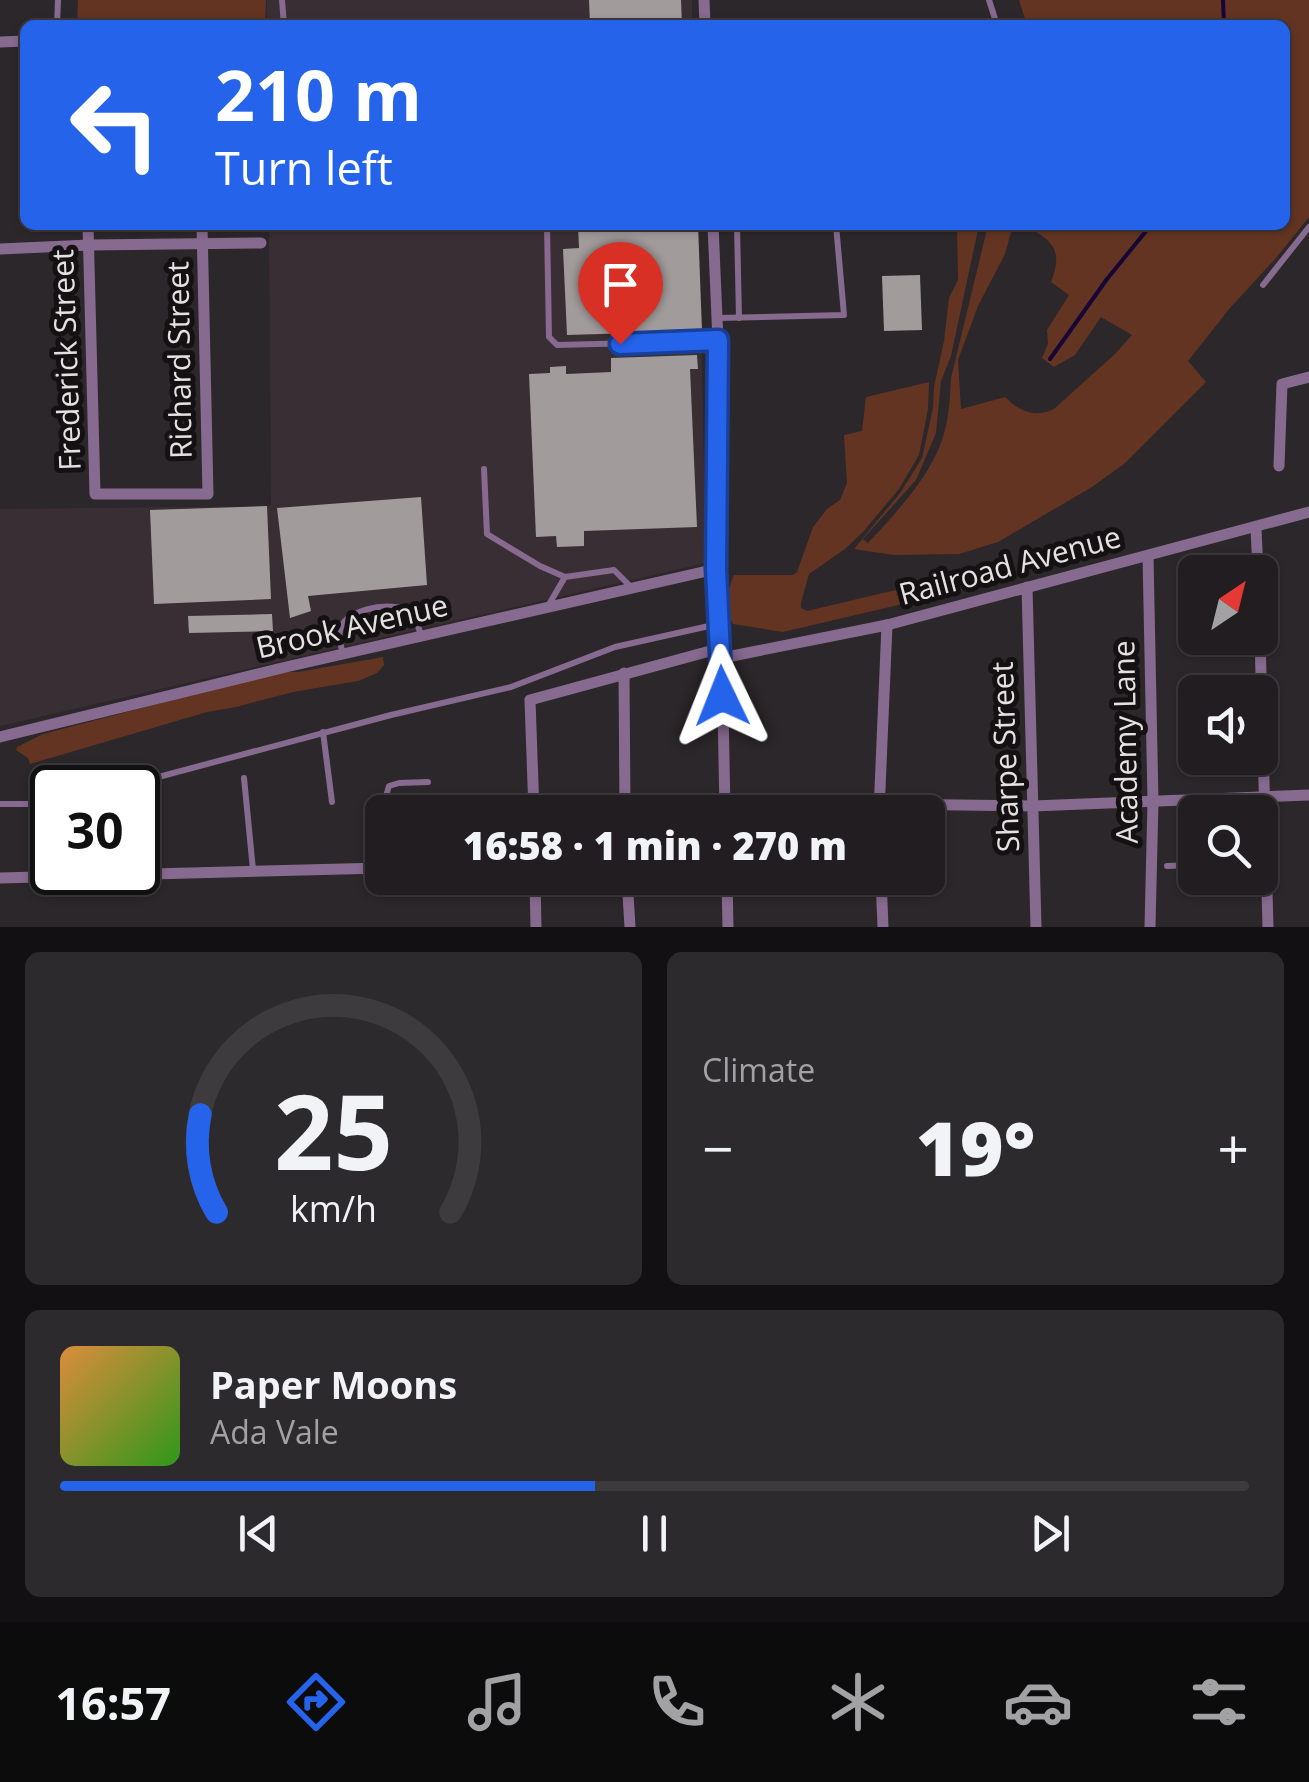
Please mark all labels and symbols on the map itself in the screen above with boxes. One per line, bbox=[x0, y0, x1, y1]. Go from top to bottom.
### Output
pin bbox=[578, 242, 663, 345]
street label: Frederick Street bbox=[41, 249, 90, 471]
street label: Richard Street bbox=[156, 261, 201, 459]
street label: Railroad Avenue bbox=[894, 515, 1125, 614]
north arrow bbox=[1178, 555, 1278, 655]
street label: Brook Avenue bbox=[252, 584, 452, 668]
street label: Academy Lane bbox=[1102, 640, 1147, 844]
position arrow bbox=[670, 644, 774, 748]
street label: Sharpe Street bbox=[981, 661, 1028, 853]
speed limit sign: 30 bbox=[30, 765, 160, 895]

